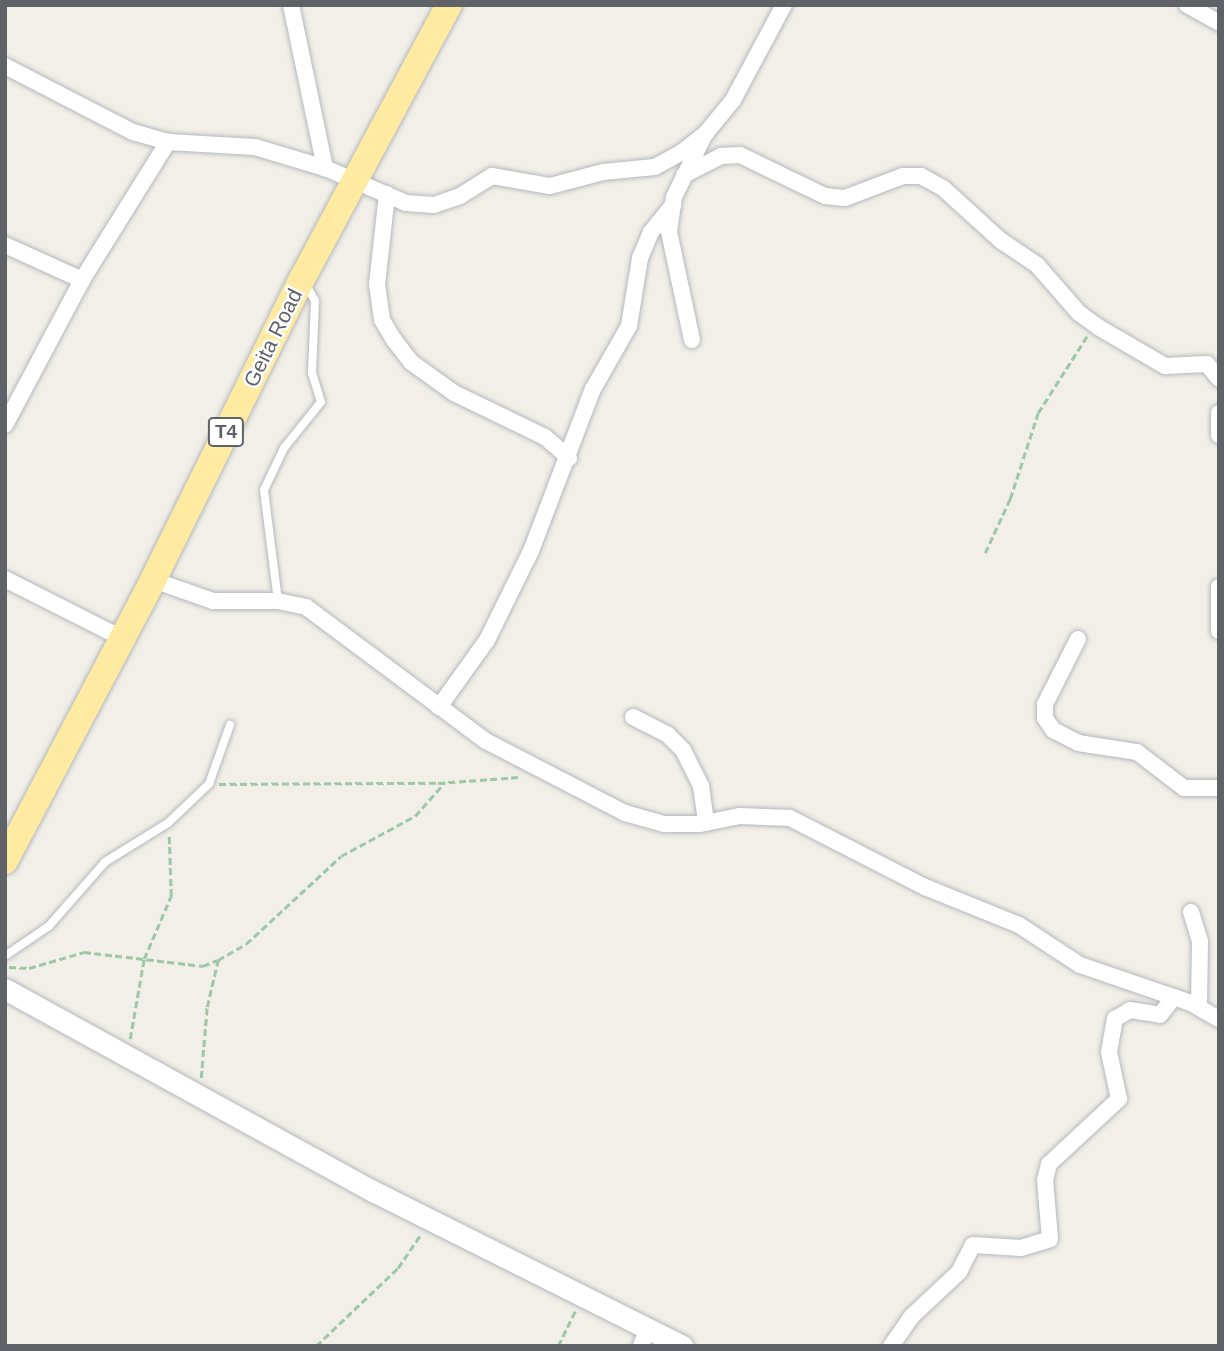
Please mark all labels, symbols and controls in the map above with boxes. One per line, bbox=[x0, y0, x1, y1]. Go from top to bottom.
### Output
street label: Geita Road bbox=[238, 285, 308, 391]
road number: T4 bbox=[207, 416, 245, 448]

